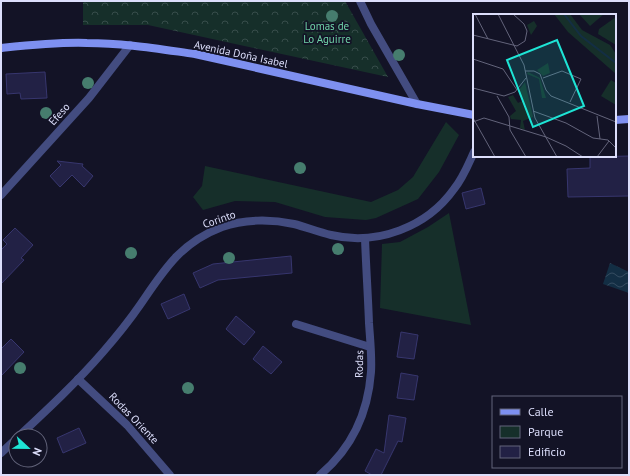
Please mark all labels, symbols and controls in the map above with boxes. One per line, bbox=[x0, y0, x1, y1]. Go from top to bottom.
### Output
inset map bbox=[473, 14, 616, 157]
park label: Lomas de Lo Aguirre bbox=[303, 19, 351, 46]
street label: Avenida Doña Isabel bbox=[193, 37, 290, 71]
street label: Efeso bbox=[45, 100, 73, 128]
street label: Corinto bbox=[201, 207, 237, 231]
street label: Rodas bbox=[352, 350, 366, 378]
street label: Rodas Oriente bbox=[106, 389, 162, 447]
legend bbox=[492, 396, 622, 468]
text: Calle bbox=[528, 404, 554, 419]
text: Parque bbox=[528, 424, 563, 439]
north arrow bbox=[8, 428, 48, 468]
text: Edificio bbox=[528, 444, 566, 459]
text: N bbox=[29, 446, 45, 458]

